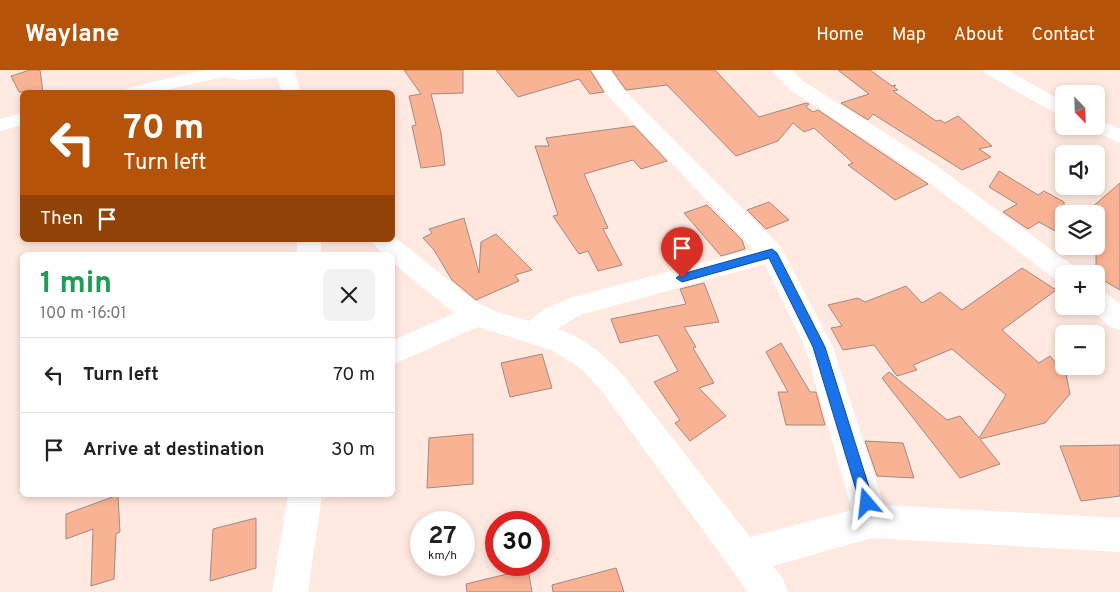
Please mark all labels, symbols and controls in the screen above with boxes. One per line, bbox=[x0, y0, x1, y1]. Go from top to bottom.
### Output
text: Waylane bbox=[25, 20, 119, 50]
text: Home bbox=[816, 24, 864, 47]
text: Map bbox=[892, 24, 926, 47]
text: About bbox=[954, 24, 1003, 47]
text: Contact bbox=[1031, 24, 1095, 47]
north arrow bbox=[1055, 85, 1105, 135]
map controls bbox=[1055, 85, 1105, 375]
text: 70 m bbox=[123, 107, 204, 151]
icon: left bbox=[40, 110, 105, 175]
button: sound bbox=[1055, 145, 1105, 195]
text: Turn left bbox=[123, 150, 206, 177]
icon: arrive bbox=[93, 205, 121, 233]
button: layers bbox=[1055, 205, 1105, 255]
text: Then bbox=[40, 207, 83, 231]
pin bbox=[661, 227, 703, 278]
icon: arrive bbox=[668, 234, 696, 262]
button: + bbox=[1055, 265, 1105, 315]
text: 1 min bbox=[40, 266, 112, 303]
button: close bbox=[323, 269, 375, 321]
text: 100 m · 16:01 bbox=[40, 304, 127, 324]
button: − bbox=[1055, 325, 1105, 375]
icon: left bbox=[40, 361, 68, 389]
text: Turn left bbox=[83, 363, 159, 387]
text: 70 m bbox=[333, 363, 375, 387]
icon: arrive bbox=[40, 436, 68, 464]
text: Arrive at destination bbox=[83, 438, 264, 462]
text: 30 m bbox=[331, 438, 375, 462]
position arrow bbox=[840, 476, 892, 528]
speed limit sign: 30 bbox=[485, 511, 550, 576]
text: 27 bbox=[428, 521, 457, 553]
text: km/h bbox=[428, 548, 457, 564]

